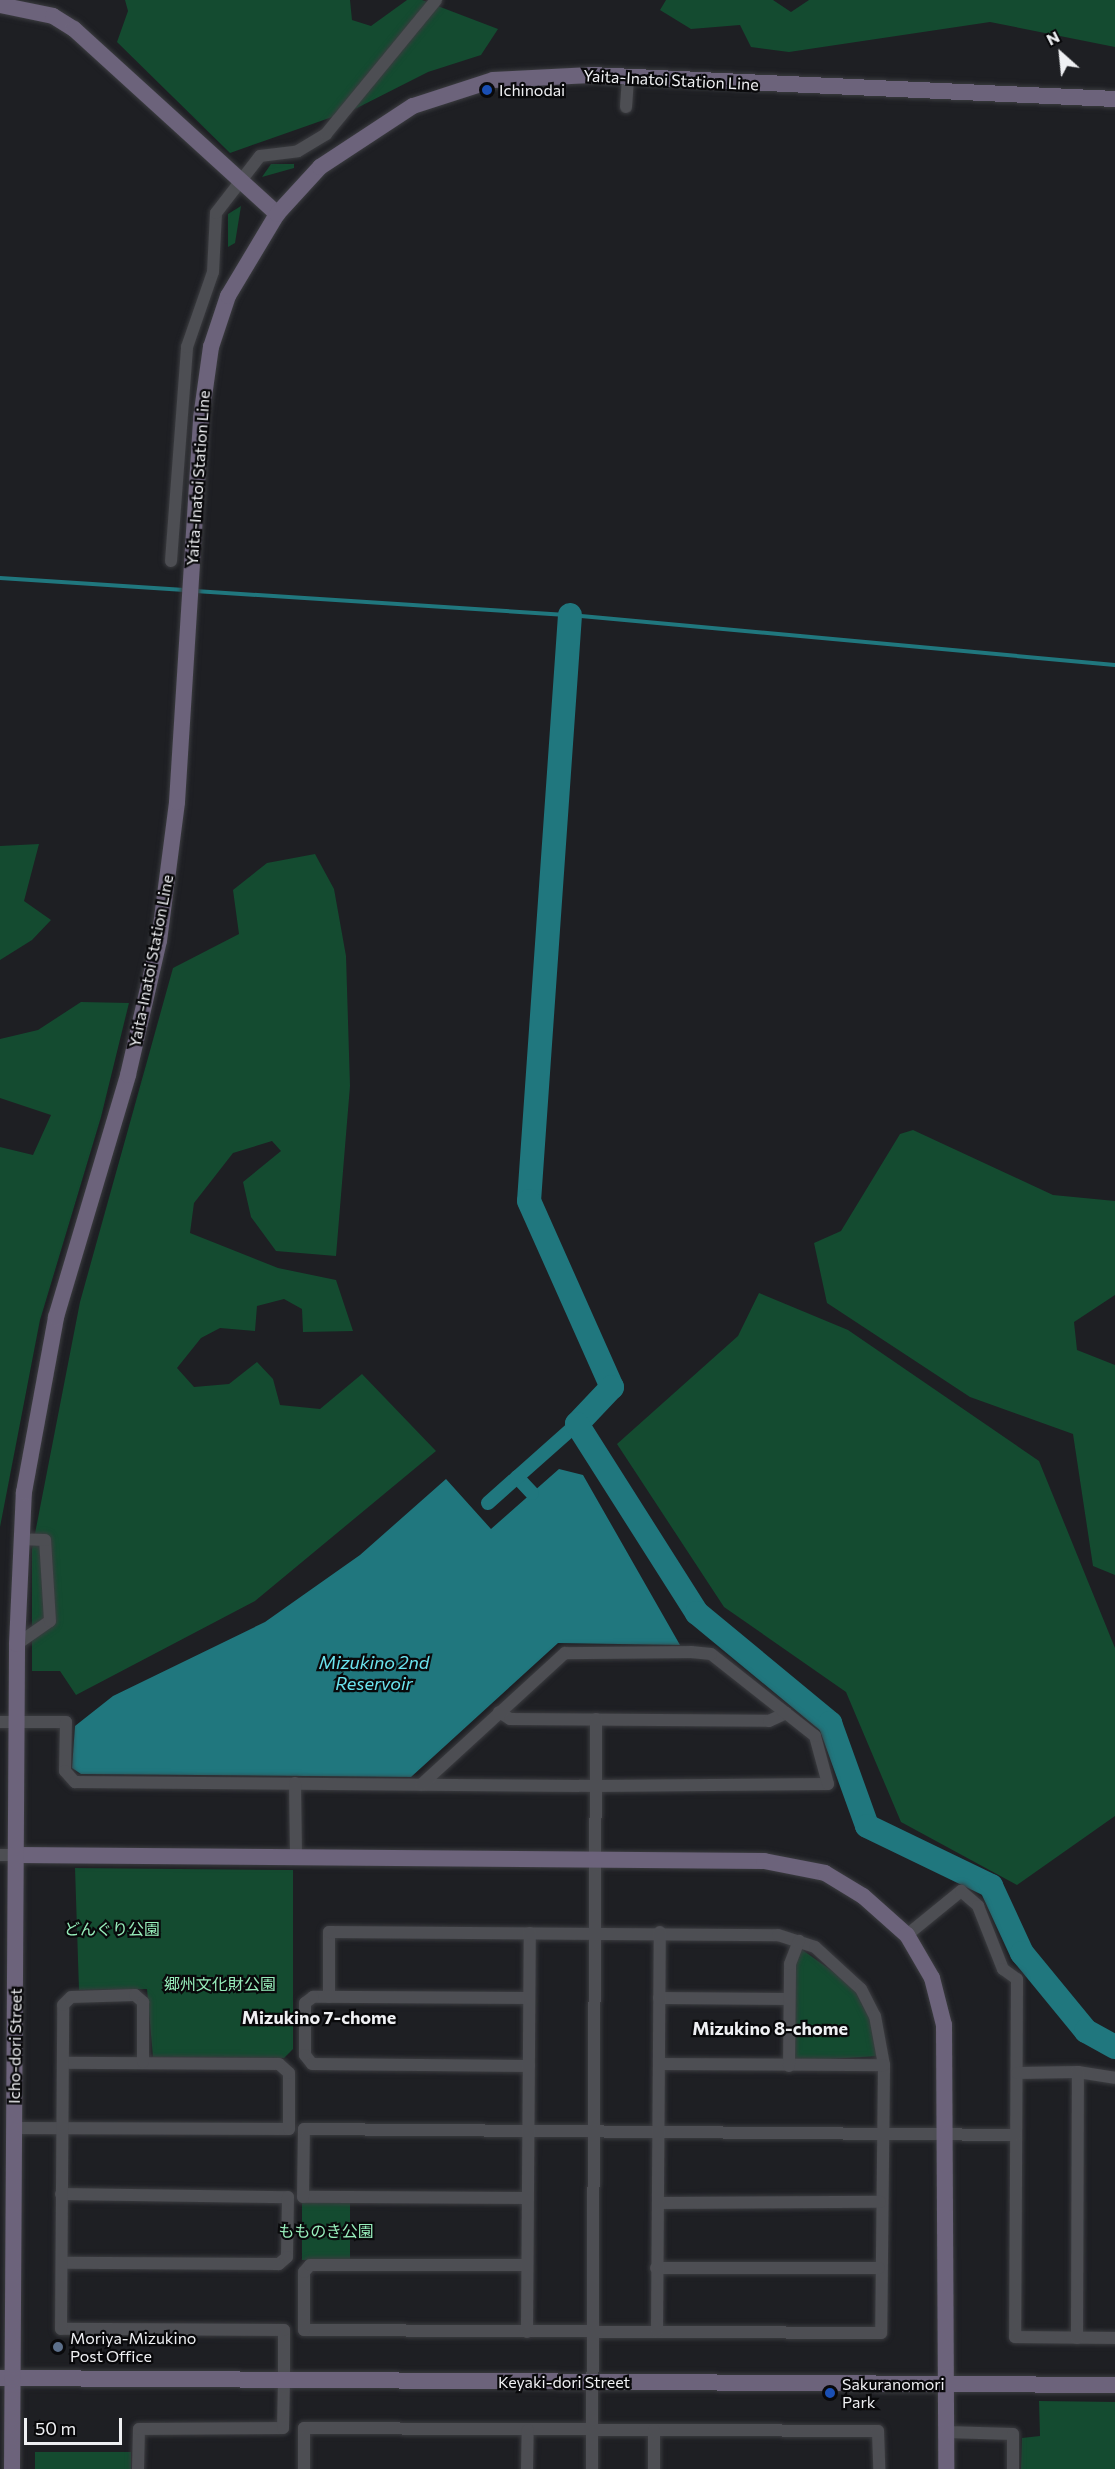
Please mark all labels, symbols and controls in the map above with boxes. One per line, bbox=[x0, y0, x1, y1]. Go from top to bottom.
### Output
north arrow bbox=[1031, 24, 1091, 84]
text: N bbox=[1043, 26, 1062, 49]
street label: Yaita-Inatoi Station Line bbox=[583, 66, 759, 94]
place label: Ichinodai bbox=[499, 80, 565, 100]
marker: Ichinodai bbox=[480, 83, 494, 97]
street label: Yaita-Inatoi Station Line bbox=[182, 390, 214, 566]
street label: Yaita-Inatoi Station Line bbox=[125, 873, 177, 1049]
water label: Mizukino 2nd Reservoir bbox=[319, 1652, 429, 1694]
park label: どんぐり公園 bbox=[64, 1919, 160, 1939]
park label: 郷州文化財公園 bbox=[164, 1974, 276, 1994]
street label: Icho-dori Street bbox=[4, 1988, 26, 2104]
district label: Mizukino 7-chome bbox=[242, 2006, 396, 2028]
district label: Mizukino 8-chome bbox=[692, 2017, 848, 2039]
park label: もものき公園 bbox=[278, 2221, 374, 2241]
place label: Moriya-Mizukino Post Office bbox=[70, 2328, 196, 2366]
marker: Moriya-Mizukino Post Office bbox=[51, 2340, 65, 2354]
street label: Keyaki-dori Street bbox=[498, 2372, 630, 2392]
place label: Sakuranomori Park bbox=[842, 2374, 945, 2412]
marker: Sakuranomori Park bbox=[823, 2386, 837, 2400]
scale bar bbox=[27, 2406, 124, 2444]
text: 50 m bbox=[35, 2417, 76, 2439]

